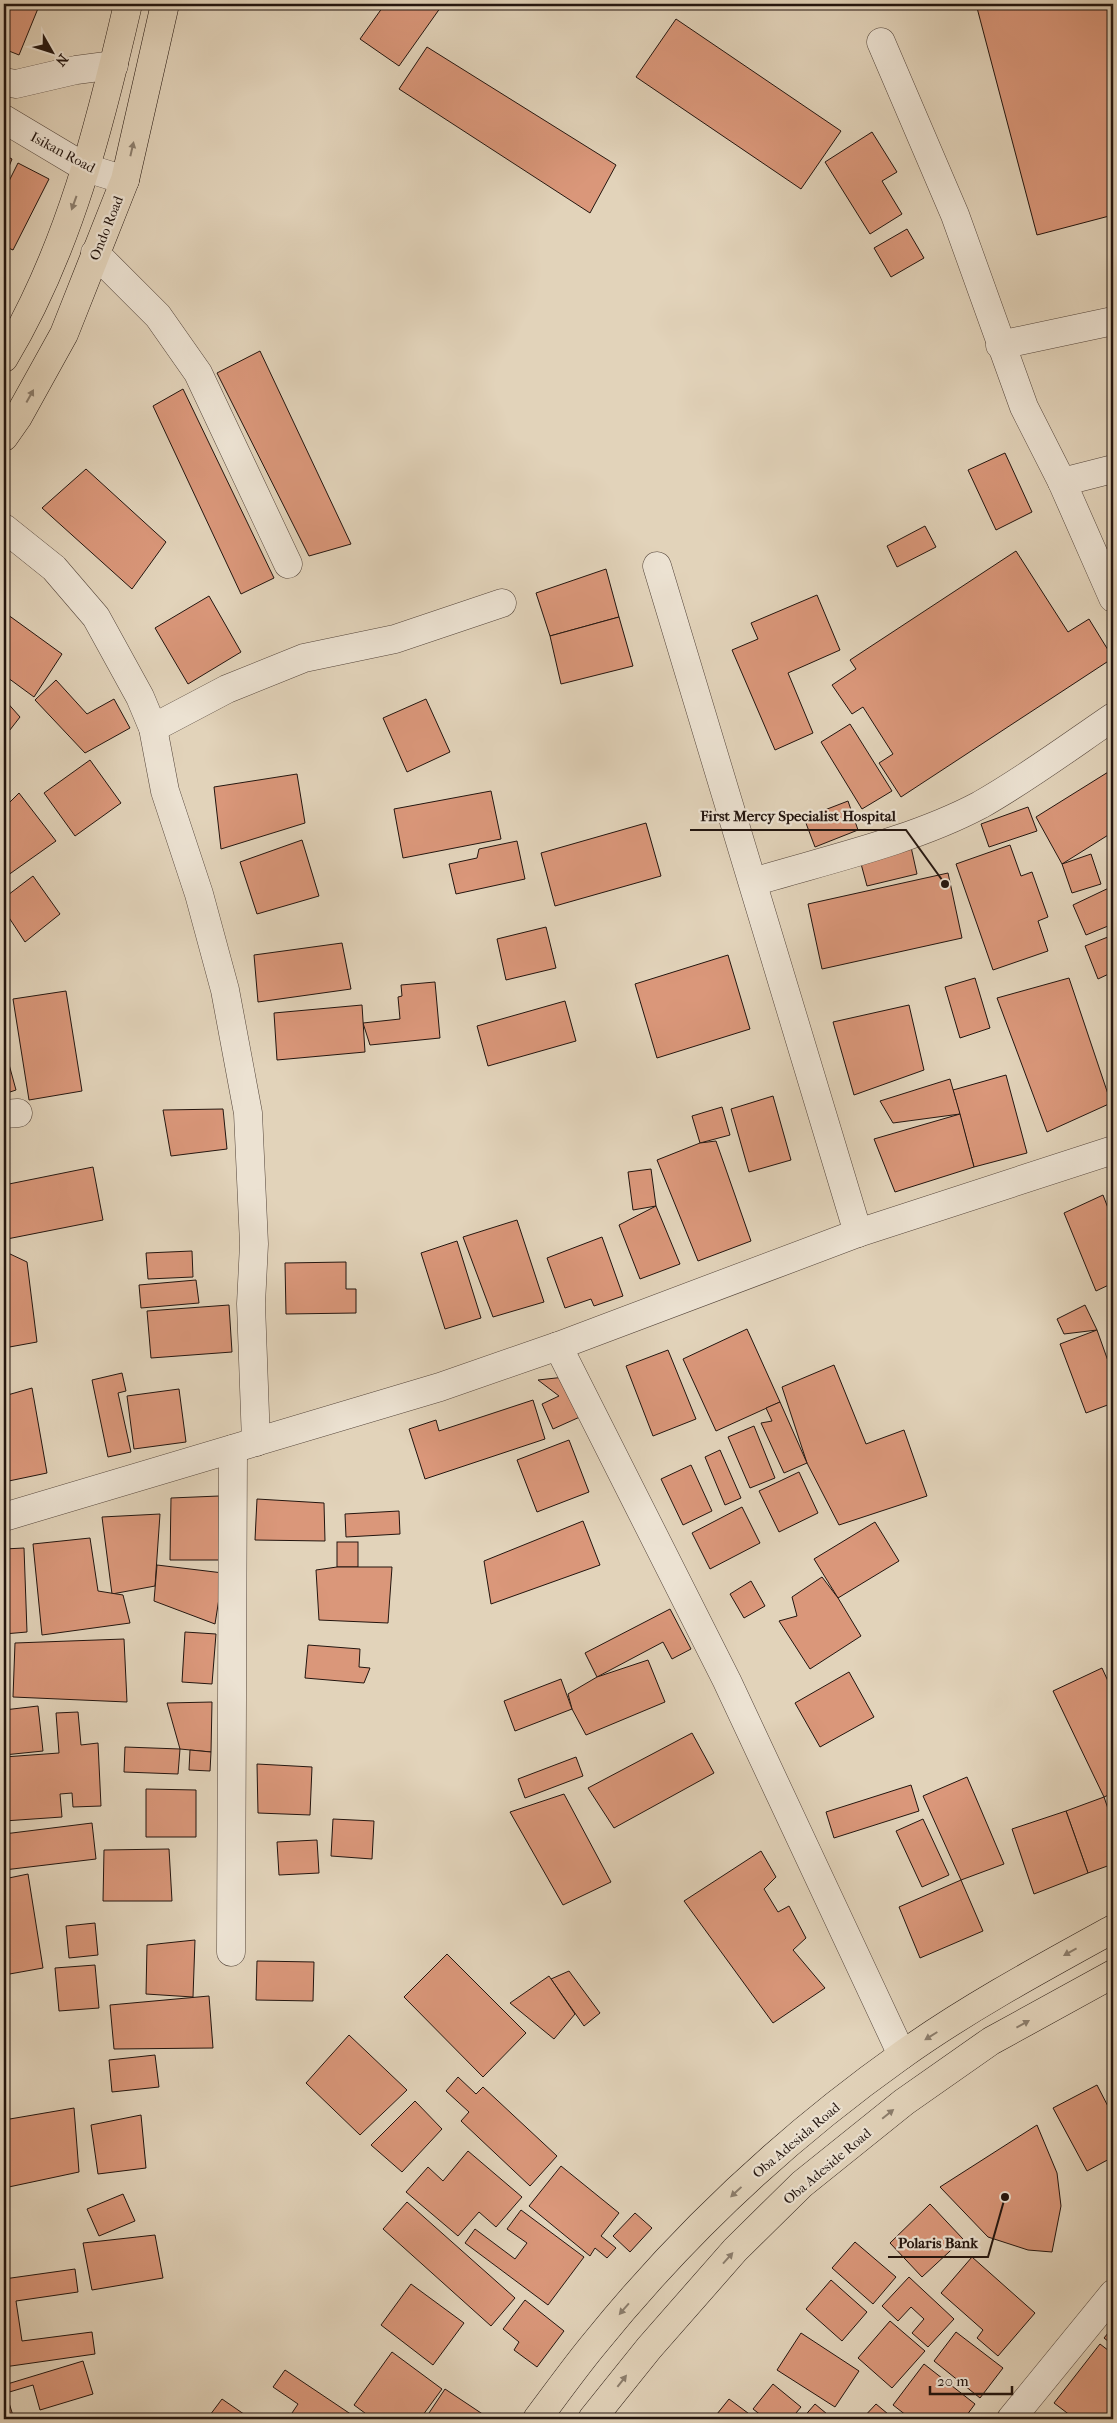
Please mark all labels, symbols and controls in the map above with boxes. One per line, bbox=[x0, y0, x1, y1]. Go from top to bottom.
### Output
north arrow bbox=[28, 28, 78, 78]
text: N bbox=[52, 50, 72, 70]
street label: Isikan Road bbox=[28, 128, 98, 177]
one-way arrow bbox=[128, 142, 136, 157]
street label: Ondo Road bbox=[86, 193, 127, 263]
one-way arrow bbox=[70, 195, 77, 210]
one-way arrow bbox=[26, 388, 34, 403]
callout: First Mercy Specialist Hospital bbox=[690, 800, 906, 830]
text: First Mercy Specialist Hospital bbox=[699, 807, 897, 825]
one-way arrow bbox=[1064, 1948, 1077, 1957]
one-way arrow bbox=[1016, 2019, 1029, 2028]
one-way arrow bbox=[925, 2032, 938, 2041]
street label: Oba Adesida Road bbox=[749, 2099, 844, 2182]
one-way arrow bbox=[881, 2109, 894, 2120]
street label: Oba Adeside Road bbox=[780, 2124, 875, 2208]
one-way arrow bbox=[731, 2186, 743, 2198]
callout: Polaris Bank bbox=[888, 2227, 988, 2257]
text: Polaris Bank bbox=[898, 2234, 979, 2252]
one-way arrow bbox=[723, 2251, 734, 2264]
one-way arrow bbox=[618, 2303, 630, 2315]
scale bar bbox=[930, 2363, 1012, 2395]
text: 20 m bbox=[937, 2372, 969, 2390]
one-way arrow bbox=[617, 2375, 628, 2388]

